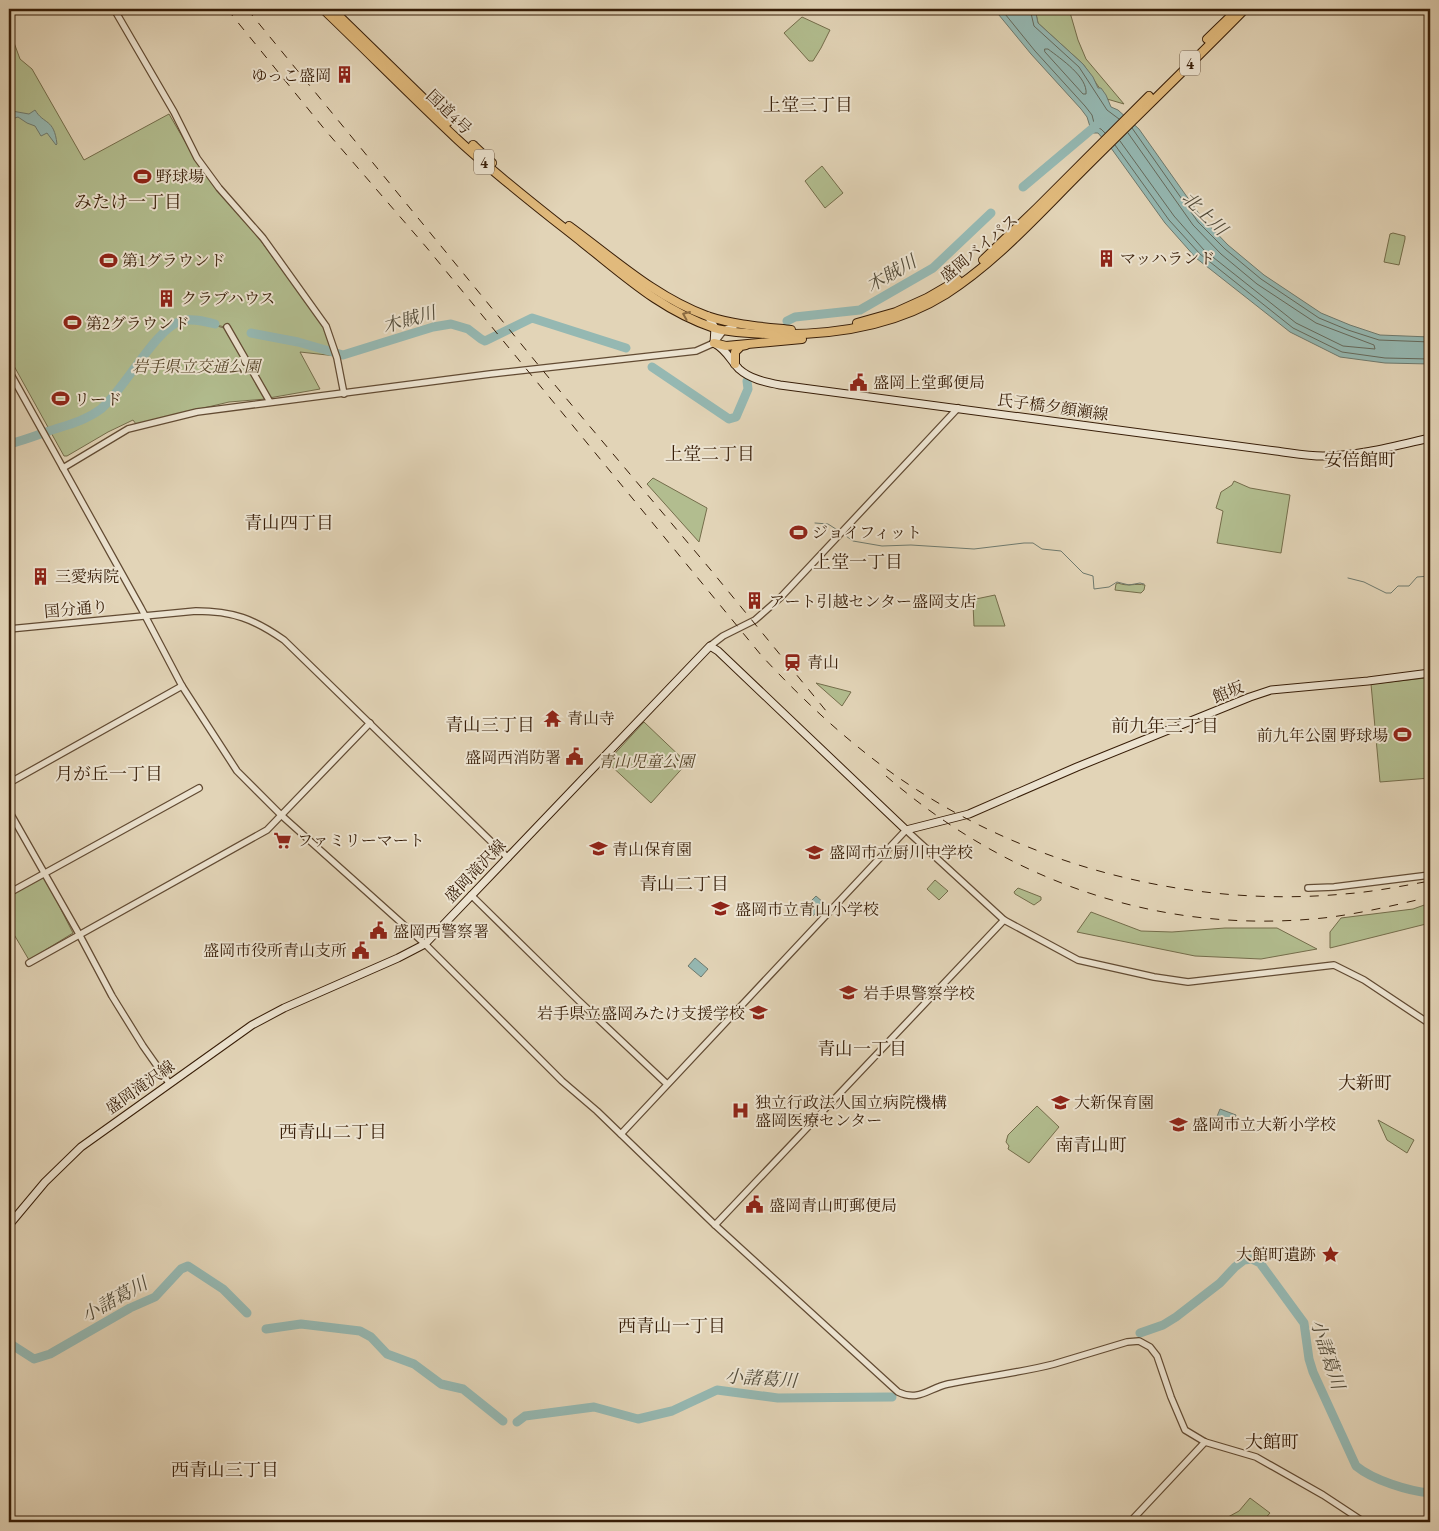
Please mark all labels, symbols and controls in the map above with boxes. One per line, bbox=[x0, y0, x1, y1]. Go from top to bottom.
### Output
road number: 4 bbox=[1180, 50, 1200, 76]
place label: ゆっこ盛岡 bbox=[251, 65, 331, 86]
building icon: ゆっこ盛岡 bbox=[335, 65, 355, 85]
street label: 国道4号 bbox=[422, 85, 476, 139]
district label: 上堂三丁目 bbox=[763, 93, 853, 116]
road number: 4 bbox=[474, 150, 494, 174]
sports icon: 野球場 bbox=[132, 166, 152, 186]
place label: 野球場 bbox=[156, 166, 204, 187]
water label: 北上川 bbox=[1178, 186, 1234, 241]
district label: みたけ一丁目 bbox=[74, 190, 182, 213]
street label: 盛岡バイパス bbox=[936, 209, 1022, 287]
building icon: マッハランド bbox=[1096, 248, 1116, 268]
place label: マッハランド bbox=[1120, 248, 1215, 269]
water label: 木賊川 bbox=[862, 249, 922, 296]
sports icon: 第1グラウンド bbox=[98, 250, 118, 270]
place label: 第1グラウンド bbox=[122, 250, 226, 271]
building icon: クラブハウス bbox=[157, 288, 177, 308]
place label: クラブハウス bbox=[181, 288, 275, 309]
water label: 木賊川 bbox=[380, 300, 440, 337]
one-way arrow bbox=[682, 311, 691, 321]
sports icon: 第2グラウンド bbox=[62, 313, 82, 333]
place label: 第2グラウンド bbox=[86, 313, 190, 334]
park label: 岩手県立交通公園 bbox=[132, 356, 263, 377]
public building icon: 盛岡上堂郵便局 bbox=[849, 372, 869, 392]
place label: 盛岡上堂郵便局 bbox=[873, 372, 985, 393]
sports icon: リード bbox=[50, 389, 70, 409]
place label: リード bbox=[74, 389, 122, 410]
street label: 氏子橋夕顔瀬線 bbox=[996, 389, 1110, 425]
district label: 上堂二丁目 bbox=[665, 442, 755, 465]
district label: 安倍館町 bbox=[1324, 448, 1396, 471]
district label: 青山四丁目 bbox=[244, 511, 334, 534]
sports icon: ジョイフィット bbox=[788, 522, 808, 542]
place label: ジョイフィット bbox=[812, 522, 922, 543]
district label: 上堂一丁目 bbox=[813, 550, 903, 573]
building icon: 三愛病院 bbox=[31, 566, 51, 586]
place label: 三愛病院 bbox=[55, 566, 119, 587]
building icon: アート引越センター盛岡支店 bbox=[745, 591, 765, 611]
place label: アート引越センター盛岡支店 bbox=[769, 591, 976, 612]
street label: 国分通り bbox=[43, 596, 109, 622]
station icon: 青山 bbox=[783, 652, 803, 672]
place label: 青山 bbox=[807, 652, 839, 673]
street label: 館坂 bbox=[1209, 676, 1247, 708]
temple icon: 青山寺 bbox=[543, 708, 563, 728]
place label: 青山寺 bbox=[567, 708, 615, 729]
district label: 青山三丁目 bbox=[445, 713, 535, 736]
district label: 前九年三丁目 bbox=[1111, 714, 1219, 737]
place label: 前九年公園 野球場 bbox=[1257, 725, 1388, 746]
sports icon: 前九年公園 野球場 bbox=[1392, 725, 1412, 745]
place label: 盛岡西消防署 bbox=[465, 747, 561, 768]
public building icon: 盛岡西消防署 bbox=[565, 747, 585, 767]
park label: 青山児童公園 bbox=[598, 751, 697, 772]
district label: 月が丘一丁目 bbox=[55, 762, 163, 785]
supermarket icon: ファミリーマート bbox=[273, 830, 293, 850]
place label: ファミリーマート bbox=[297, 830, 425, 851]
street label: 盛岡滝沢線 bbox=[440, 835, 510, 907]
school or university icon: 青山保育園 bbox=[588, 839, 608, 859]
place label: 青山保育園 bbox=[612, 839, 692, 860]
school or university icon: 盛岡市立厨川中学校 bbox=[805, 842, 825, 862]
place label: 盛岡市立厨川中学校 bbox=[829, 842, 973, 863]
district label: 青山二丁目 bbox=[639, 872, 729, 895]
school or university icon: 盛岡市立青山小学校 bbox=[711, 899, 731, 919]
place label: 盛岡市立青山小学校 bbox=[735, 899, 879, 920]
public building icon: 盛岡西警察署 bbox=[369, 921, 389, 941]
place label: 盛岡西警察署 bbox=[393, 921, 489, 942]
place label: 盛岡市役所青山支所 bbox=[203, 940, 347, 961]
public building icon: 盛岡市役所青山支所 bbox=[351, 940, 371, 960]
school or university icon: 岩手県警察学校 bbox=[839, 983, 859, 1003]
place label: 岩手県警察学校 bbox=[863, 983, 975, 1004]
place label: 岩手県立盛岡みたけ支援学校 bbox=[537, 1003, 745, 1024]
school or university icon: 岩手県立盛岡みたけ支援学校 bbox=[749, 1003, 769, 1023]
district label: 青山一丁目 bbox=[817, 1037, 907, 1060]
street label: 盛岡滝沢線 bbox=[101, 1055, 179, 1119]
district label: 大新町 bbox=[1338, 1071, 1392, 1094]
place label: 独立行政法人国立病院機構 盛岡医療センター bbox=[755, 1092, 947, 1131]
school or university icon: 大新保育園 bbox=[1050, 1092, 1070, 1112]
place label: 大新保育園 bbox=[1074, 1092, 1154, 1113]
hospital icon: 独立行政法人国立病院機構 盛岡医療センター bbox=[731, 1101, 751, 1121]
school or university icon: 盛岡市立大新小学校 bbox=[1168, 1114, 1188, 1134]
place label: 盛岡市立大新小学校 bbox=[1192, 1114, 1336, 1135]
district label: 西青山二丁目 bbox=[279, 1120, 387, 1143]
district label: 南青山町 bbox=[1055, 1133, 1127, 1156]
public building icon: 盛岡青山町郵便局 bbox=[745, 1195, 765, 1215]
place label: 盛岡青山町郵便局 bbox=[769, 1195, 897, 1216]
place label: 大館町遺跡 bbox=[1236, 1244, 1316, 1265]
place icon: 大館町遺跡 bbox=[1320, 1244, 1340, 1264]
water label: 小諸葛川 bbox=[77, 1271, 153, 1327]
district label: 西青山一丁目 bbox=[618, 1314, 726, 1337]
water label: 小諸葛川 bbox=[1306, 1316, 1351, 1394]
water label: 小諸葛川 bbox=[724, 1364, 800, 1392]
district label: 大館町 bbox=[1245, 1430, 1299, 1453]
district label: 西青山三丁目 bbox=[171, 1458, 279, 1481]

